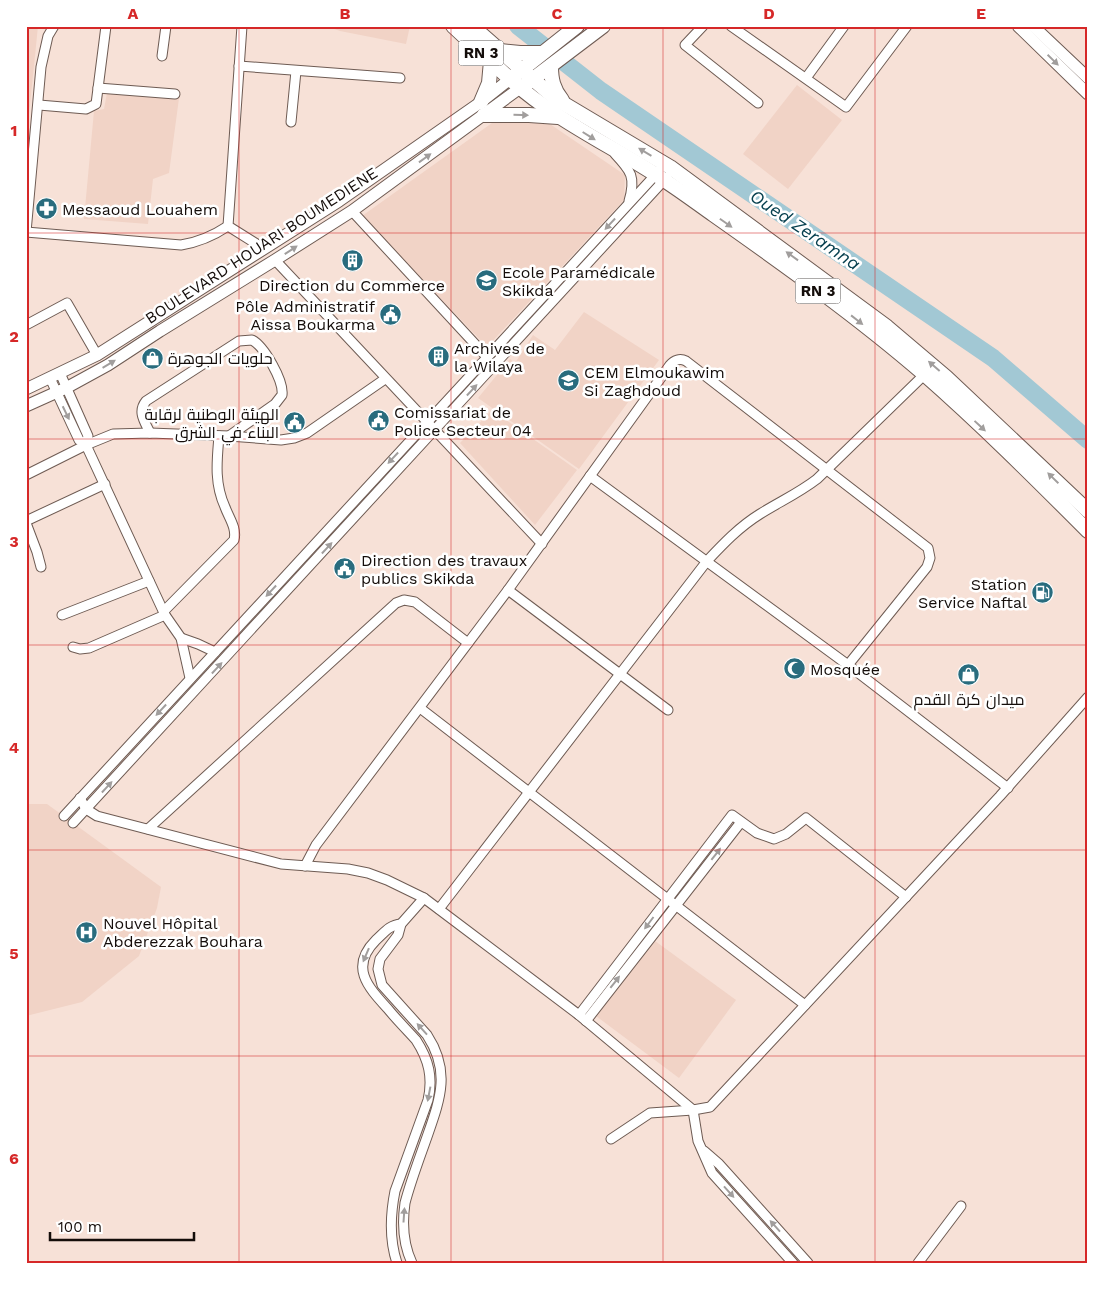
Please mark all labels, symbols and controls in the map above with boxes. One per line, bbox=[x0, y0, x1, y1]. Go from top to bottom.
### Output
text: A bbox=[128, 4, 139, 23]
text: B bbox=[340, 4, 351, 23]
text: C bbox=[552, 4, 563, 23]
text: D bbox=[763, 4, 775, 23]
text: E bbox=[976, 4, 986, 23]
road number: RN 3 bbox=[458, 40, 504, 66]
one-way arrow bbox=[1046, 54, 1058, 66]
one-way arrow bbox=[514, 111, 530, 119]
text: 1 bbox=[11, 121, 17, 140]
one-way arrow bbox=[583, 131, 596, 140]
one-way arrow bbox=[639, 147, 652, 156]
one-way arrow bbox=[418, 153, 432, 163]
street label: BOULEVARD HOUARI BOUMEDIENE bbox=[142, 163, 381, 328]
water label: Oued Zeramna bbox=[746, 185, 864, 274]
pharmacy icon: Messaoud Louahem bbox=[34, 197, 58, 221]
place label: Messaoud Louahem bbox=[62, 200, 218, 219]
one-way arrow bbox=[604, 217, 616, 229]
one-way arrow bbox=[719, 218, 733, 228]
one-way arrow bbox=[284, 245, 298, 255]
building icon: Direction du Commerce bbox=[340, 249, 364, 273]
one-way arrow bbox=[786, 251, 799, 262]
place label: Ecole Paramédicale Skikda bbox=[502, 263, 655, 300]
school or university icon: Ecole Paramédicale Skikda bbox=[474, 269, 498, 293]
place label: Direction du Commerce bbox=[259, 276, 445, 295]
road number: RN 3 bbox=[796, 278, 840, 304]
place label: Pôle Administratif Aissa Boukarma bbox=[235, 297, 376, 334]
public building icon: Pôle Administratif Aissa Boukarma bbox=[379, 303, 403, 327]
one-way arrow bbox=[850, 315, 863, 325]
text: 2 bbox=[9, 327, 19, 346]
place label: Archives de la Wilaya bbox=[454, 339, 545, 376]
building icon: Archives de la Wilaya bbox=[426, 345, 450, 369]
shop icon: حلويات الجوهرة bbox=[140, 346, 164, 370]
place label: حلويات الجوهرة bbox=[168, 349, 273, 368]
one-way arrow bbox=[102, 359, 115, 369]
one-way arrow bbox=[928, 361, 941, 372]
place label: CEM Elmoukawim Si Zaghdoud bbox=[584, 363, 725, 400]
school or university icon: CEM Elmoukawim Si Zaghdoud bbox=[556, 369, 580, 393]
one-way arrow bbox=[466, 384, 478, 396]
place label: Comissariat de Police Secteur 04 bbox=[394, 403, 532, 440]
place label: الهيئة الوطنية لرقابة البناء في الشرق bbox=[145, 405, 279, 446]
one-way arrow bbox=[62, 406, 70, 420]
public building icon: Comissariat de Police Secteur 04 bbox=[366, 409, 390, 433]
public building icon: الهيئة الوطنية لرقابة البناء في الشرق bbox=[283, 411, 307, 435]
one-way arrow bbox=[973, 420, 985, 432]
one-way arrow bbox=[387, 452, 399, 464]
one-way arrow bbox=[1047, 472, 1059, 484]
text: 3 bbox=[9, 532, 19, 551]
one-way arrow bbox=[321, 542, 333, 554]
place label: Direction des travaux publics Skikda bbox=[361, 551, 527, 588]
public building icon: Direction des travaux publics Skikda bbox=[333, 557, 357, 581]
place label: Station Service Naftal bbox=[918, 575, 1027, 612]
fuel station icon: Station Service Naftal bbox=[1031, 581, 1055, 605]
one-way arrow bbox=[265, 584, 277, 596]
mosque icon: Mosquée bbox=[782, 657, 806, 681]
place label: Mosquée bbox=[810, 660, 880, 679]
one-way arrow bbox=[211, 661, 222, 674]
shop icon: ميدان كرة القدم bbox=[957, 663, 981, 687]
place label: ميدان كرة القدم bbox=[913, 690, 1025, 711]
one-way arrow bbox=[155, 704, 167, 716]
text: 4 bbox=[9, 738, 19, 757]
one-way arrow bbox=[101, 781, 112, 794]
one-way arrow bbox=[710, 848, 721, 861]
place label: Nouvel Hôpital Abderezzak Bouhara bbox=[103, 914, 263, 951]
one-way arrow bbox=[643, 916, 654, 929]
hospital icon: Nouvel Hôpital Abderezzak Bouhara bbox=[75, 920, 99, 944]
text: 5 bbox=[9, 944, 19, 963]
one-way arrow bbox=[362, 948, 370, 962]
one-way arrow bbox=[610, 976, 621, 989]
one-way arrow bbox=[416, 1024, 428, 1036]
one-way arrow bbox=[424, 1086, 432, 1102]
text: 6 bbox=[9, 1149, 19, 1168]
one-way arrow bbox=[723, 1185, 735, 1197]
one-way arrow bbox=[400, 1207, 408, 1223]
scale bar bbox=[50, 1209, 194, 1241]
text: 100 m bbox=[58, 1218, 102, 1236]
one-way arrow bbox=[770, 1220, 781, 1233]

